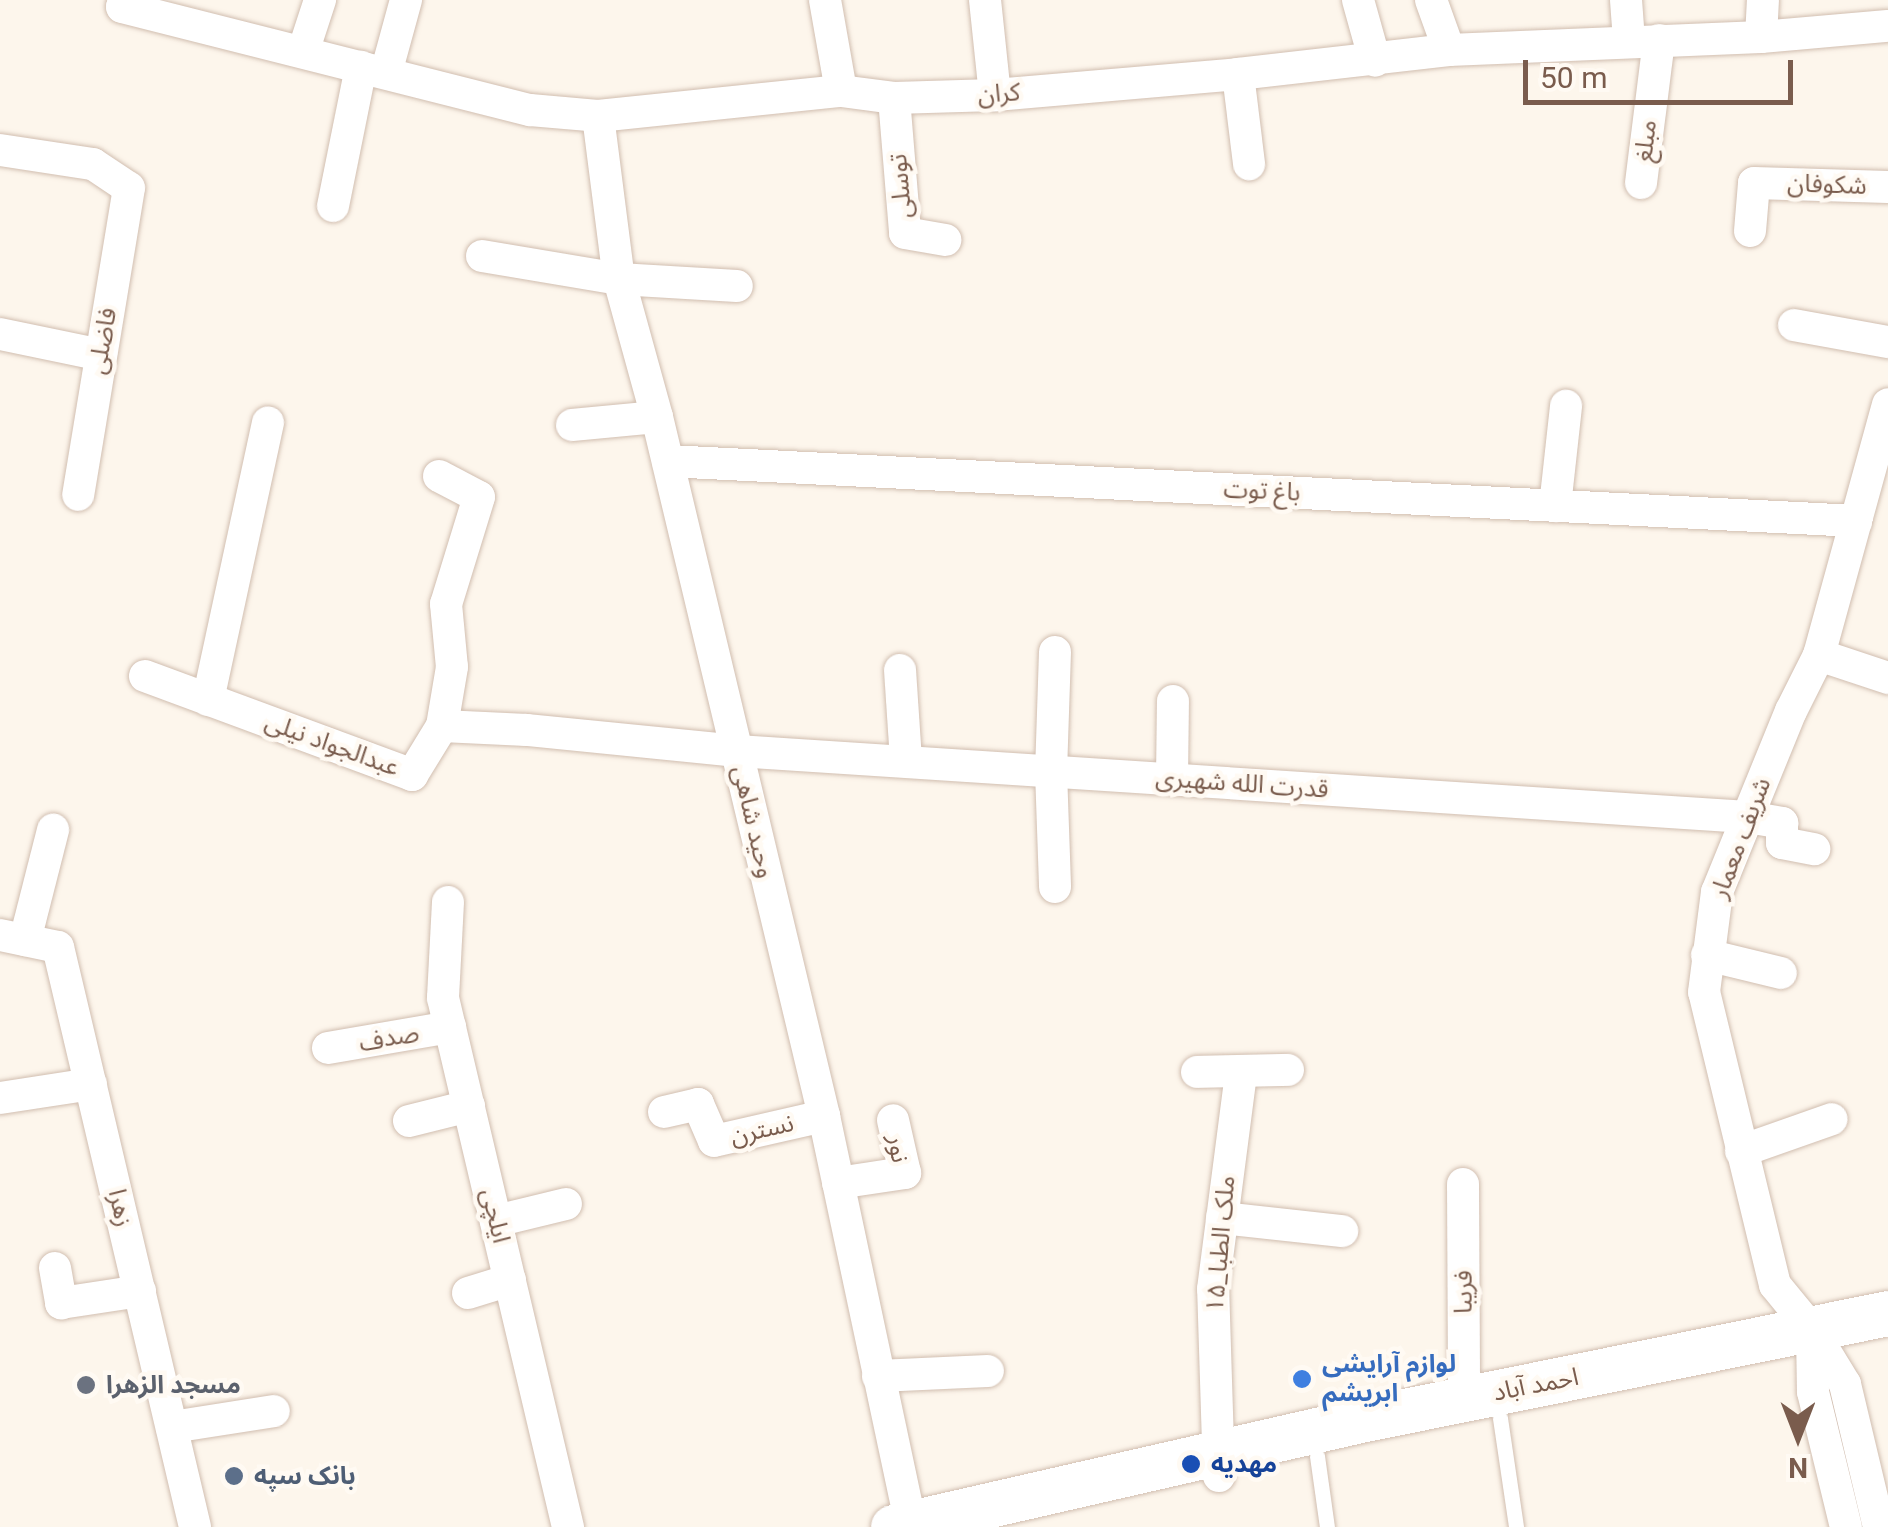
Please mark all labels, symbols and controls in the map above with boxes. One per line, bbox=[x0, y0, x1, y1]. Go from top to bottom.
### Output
scale bar bbox=[1528, 40, 1798, 102]
text: 50 m bbox=[1540, 60, 1607, 95]
street label: کران bbox=[977, 78, 1021, 110]
street label: مبلغ bbox=[1629, 118, 1663, 164]
street label: توسلی bbox=[883, 152, 919, 220]
street label: شکوفان bbox=[1787, 169, 1867, 201]
street label: فاضلی bbox=[82, 305, 124, 377]
street label: باغ توت bbox=[1223, 474, 1301, 508]
street label: عبدالجواد نیلی bbox=[261, 707, 403, 783]
street label: وحید شاهی bbox=[726, 763, 780, 881]
street label: قدرت الله شهیری bbox=[1154, 763, 1330, 805]
street label: شریف معمار bbox=[1704, 773, 1778, 903]
street label: صدف bbox=[357, 1018, 421, 1058]
street label: نسترن bbox=[727, 1108, 797, 1152]
street label: نور bbox=[881, 1133, 915, 1165]
street label: ۱۵_ملک الطبا bbox=[1200, 1174, 1242, 1314]
street label: زهرا bbox=[101, 1186, 139, 1230]
street label: ایلچی bbox=[474, 1186, 516, 1246]
street label: فریبا bbox=[1449, 1270, 1479, 1314]
place label: لوازم آرایشی ابریشم bbox=[1322, 1350, 1456, 1409]
street label: احمد آباد bbox=[1491, 1362, 1581, 1408]
marker: لوازم آرایشی ابریشم bbox=[1291, 1368, 1313, 1390]
place label: مسجد الزهرا bbox=[106, 1370, 241, 1400]
marker: مسجد الزهرا bbox=[75, 1374, 97, 1396]
north arrow bbox=[1748, 1387, 1848, 1487]
place label: مهدیه bbox=[1211, 1449, 1277, 1479]
text: N bbox=[1788, 1451, 1808, 1484]
marker: مهدیه bbox=[1180, 1453, 1202, 1475]
place label: بانک سپه bbox=[254, 1461, 356, 1491]
marker: بانک سپه bbox=[223, 1465, 245, 1487]

